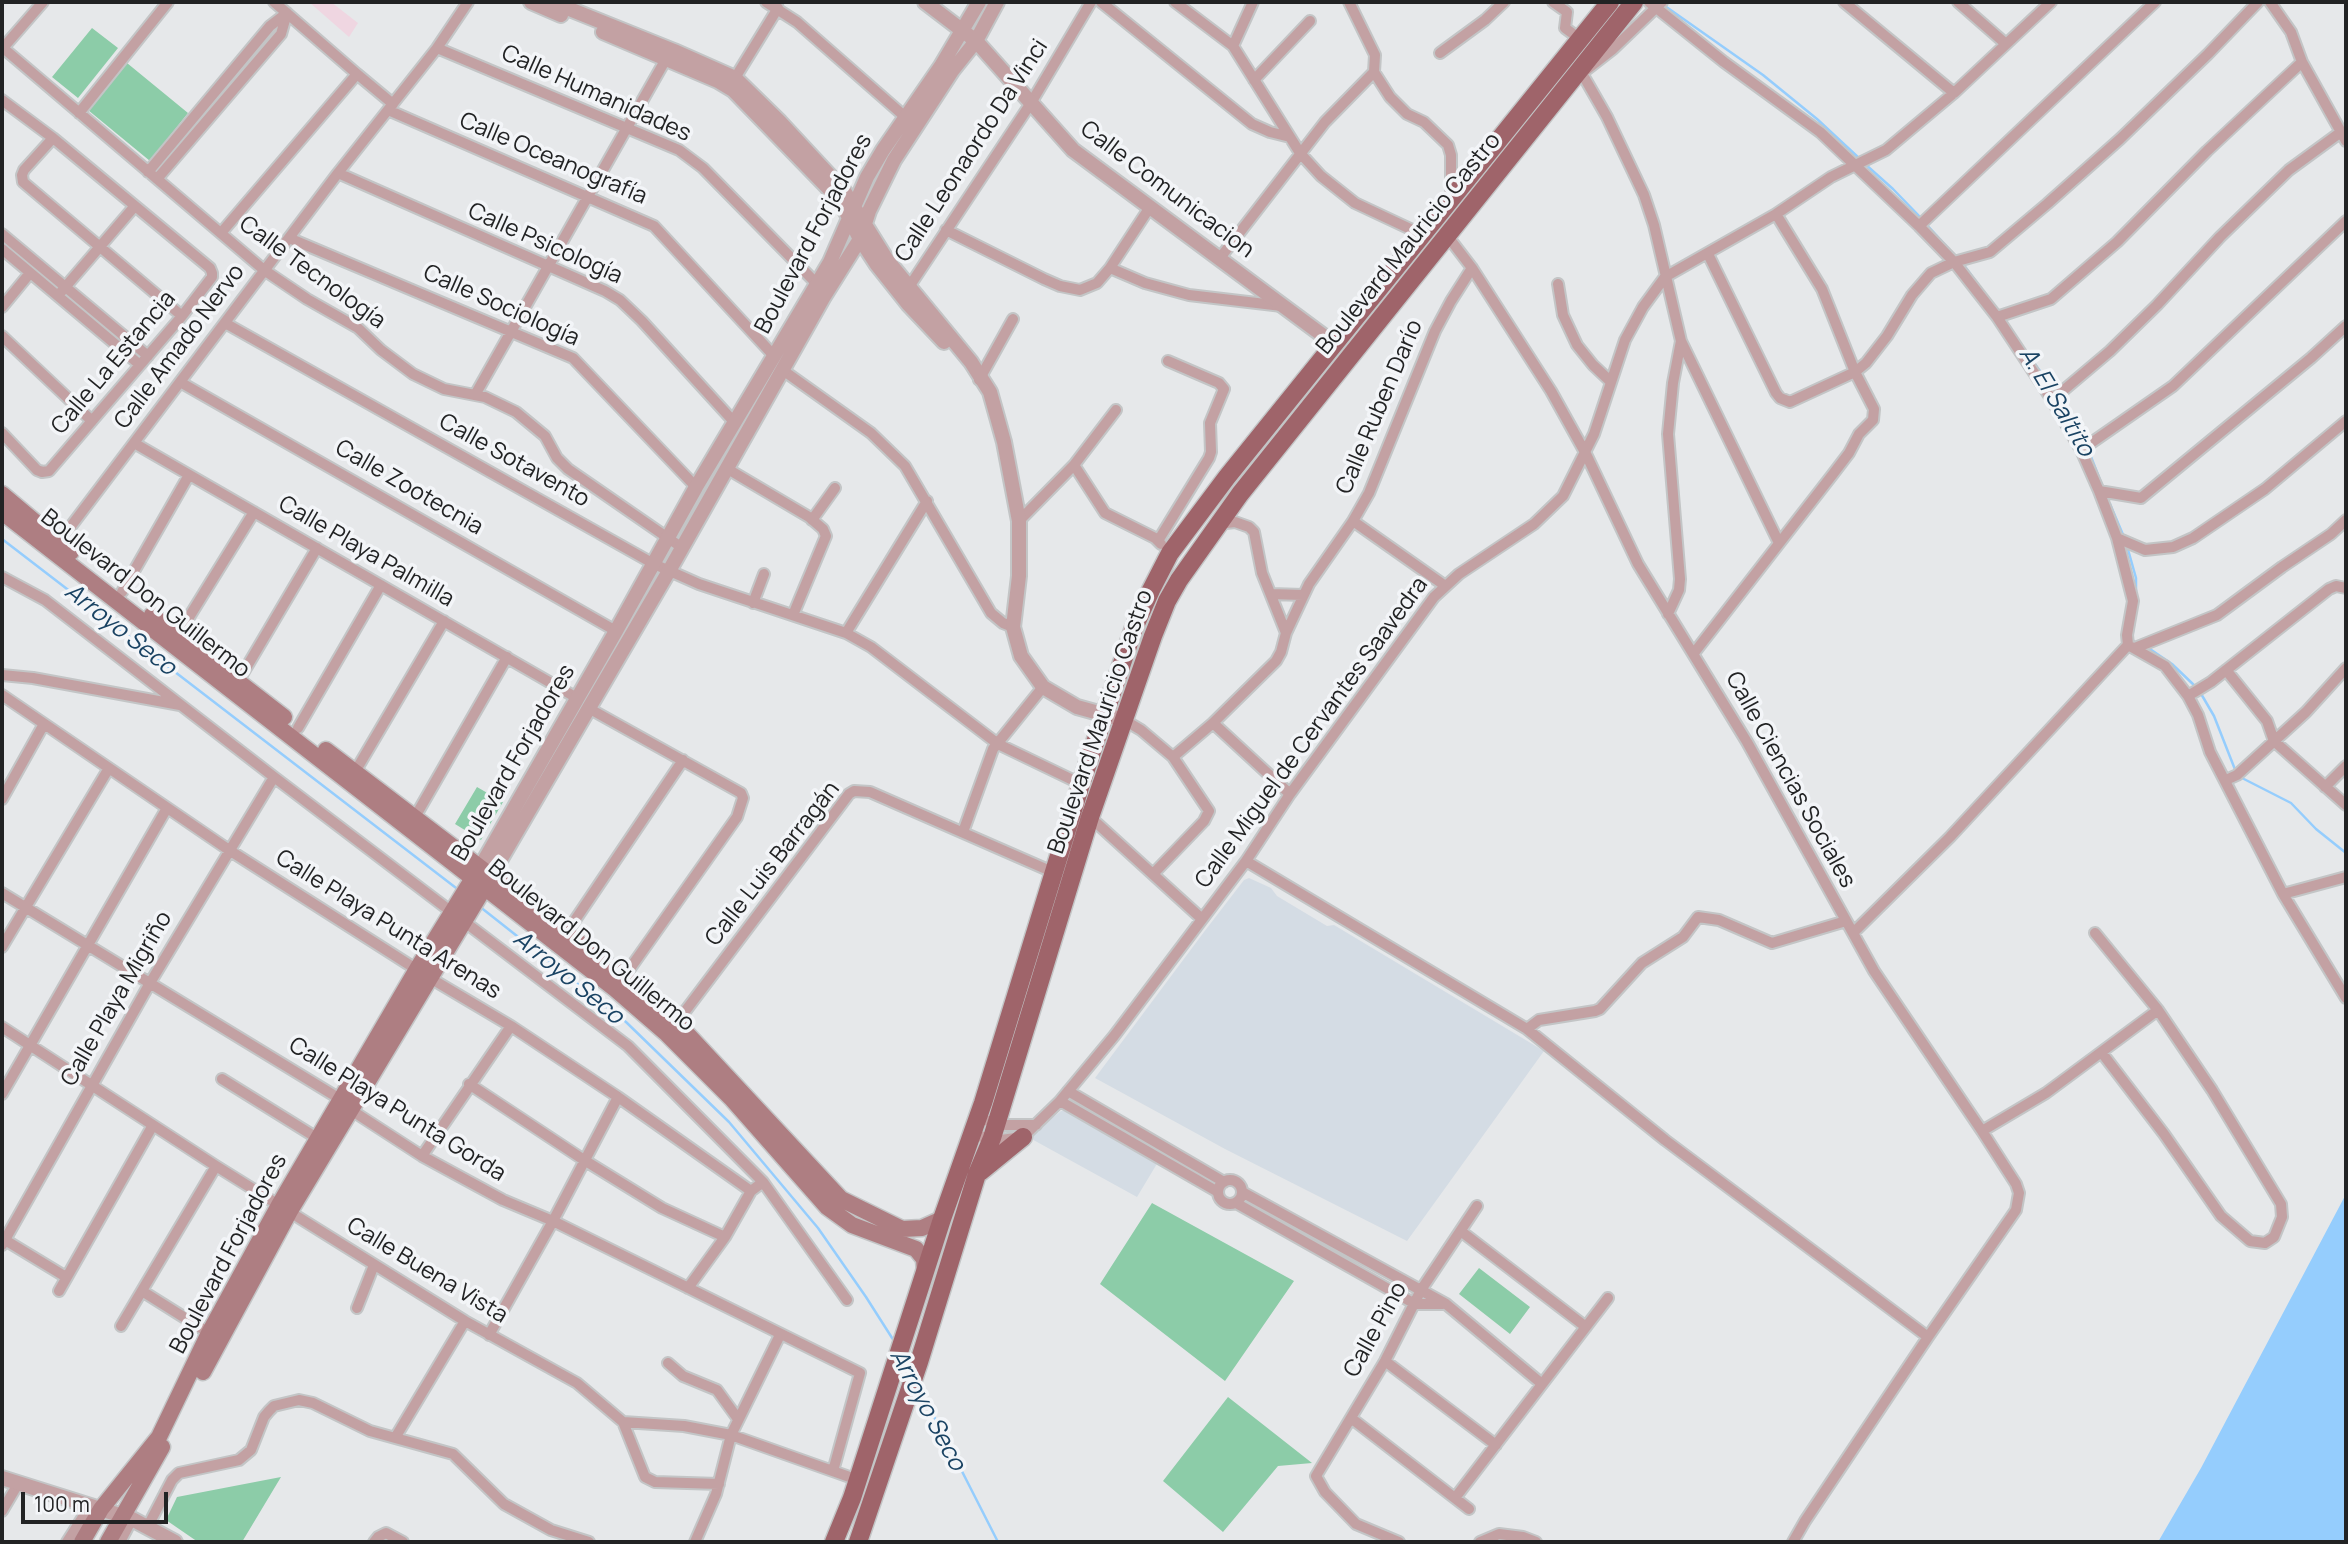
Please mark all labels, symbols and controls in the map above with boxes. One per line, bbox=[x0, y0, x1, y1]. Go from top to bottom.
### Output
street label: Calle Leonaordo Da Vinci bbox=[890, 35, 1054, 267]
street label: Calle Humanidades bbox=[497, 40, 695, 148]
street label: Calle Oceanografía bbox=[455, 107, 651, 211]
street label: Calle Comunicacion bbox=[1075, 116, 1259, 264]
street label: Boulevard Mauricio Castro bbox=[1311, 128, 1507, 360]
street label: Boulevard Forjadores bbox=[750, 129, 878, 339]
street label: Calle Psicología bbox=[464, 198, 626, 290]
street label: Calle Tecnología bbox=[234, 211, 390, 335]
street label: Calle Amado Nervo bbox=[109, 259, 251, 435]
street label: Calle Sociología bbox=[419, 259, 583, 353]
street label: Calle La Estancia bbox=[46, 286, 182, 440]
street label: Calle Ruben Darío bbox=[1331, 316, 1429, 498]
water label: A. El Saltito bbox=[2012, 342, 2100, 462]
street label: Calle Sotavento bbox=[434, 408, 594, 514]
street label: Calle Zootecnia bbox=[330, 435, 488, 541]
street label: Calle Playa Palmilla bbox=[273, 490, 459, 614]
street label: Boulevard Don Guillermo bbox=[35, 504, 255, 684]
street label: Calle Miguel de Cervantes Saavedra bbox=[1190, 572, 1434, 894]
water label: Arroyo Seco bbox=[59, 578, 181, 682]
street label: Boulevard Mauricio Castro bbox=[1043, 586, 1159, 858]
street label: Boulevard Forjadores bbox=[446, 660, 582, 866]
street label: Calle Ciencias Sociales bbox=[1719, 667, 1861, 893]
street label: Calle Luis Barragán bbox=[700, 776, 846, 952]
street label: Calle Playa Punta Arenas bbox=[270, 844, 506, 1006]
street label: Boulevard Don Guillermo bbox=[482, 854, 700, 1038]
street label: Calle Playa Migriño bbox=[56, 907, 178, 1091]
water label: Arroyo Seco bbox=[507, 925, 629, 1031]
street label: Calle Playa Punta Gorda bbox=[283, 1032, 511, 1188]
street label: Boulevard Forjadores bbox=[165, 1149, 293, 1359]
street label: Calle Buena Vista bbox=[342, 1212, 512, 1330]
street label: Calle Pino bbox=[1339, 1278, 1413, 1382]
water label: Arroyo Seco bbox=[883, 1344, 971, 1476]
scale bar bbox=[24, 1478, 172, 1522]
text: 100 m bbox=[34, 1490, 90, 1518]

